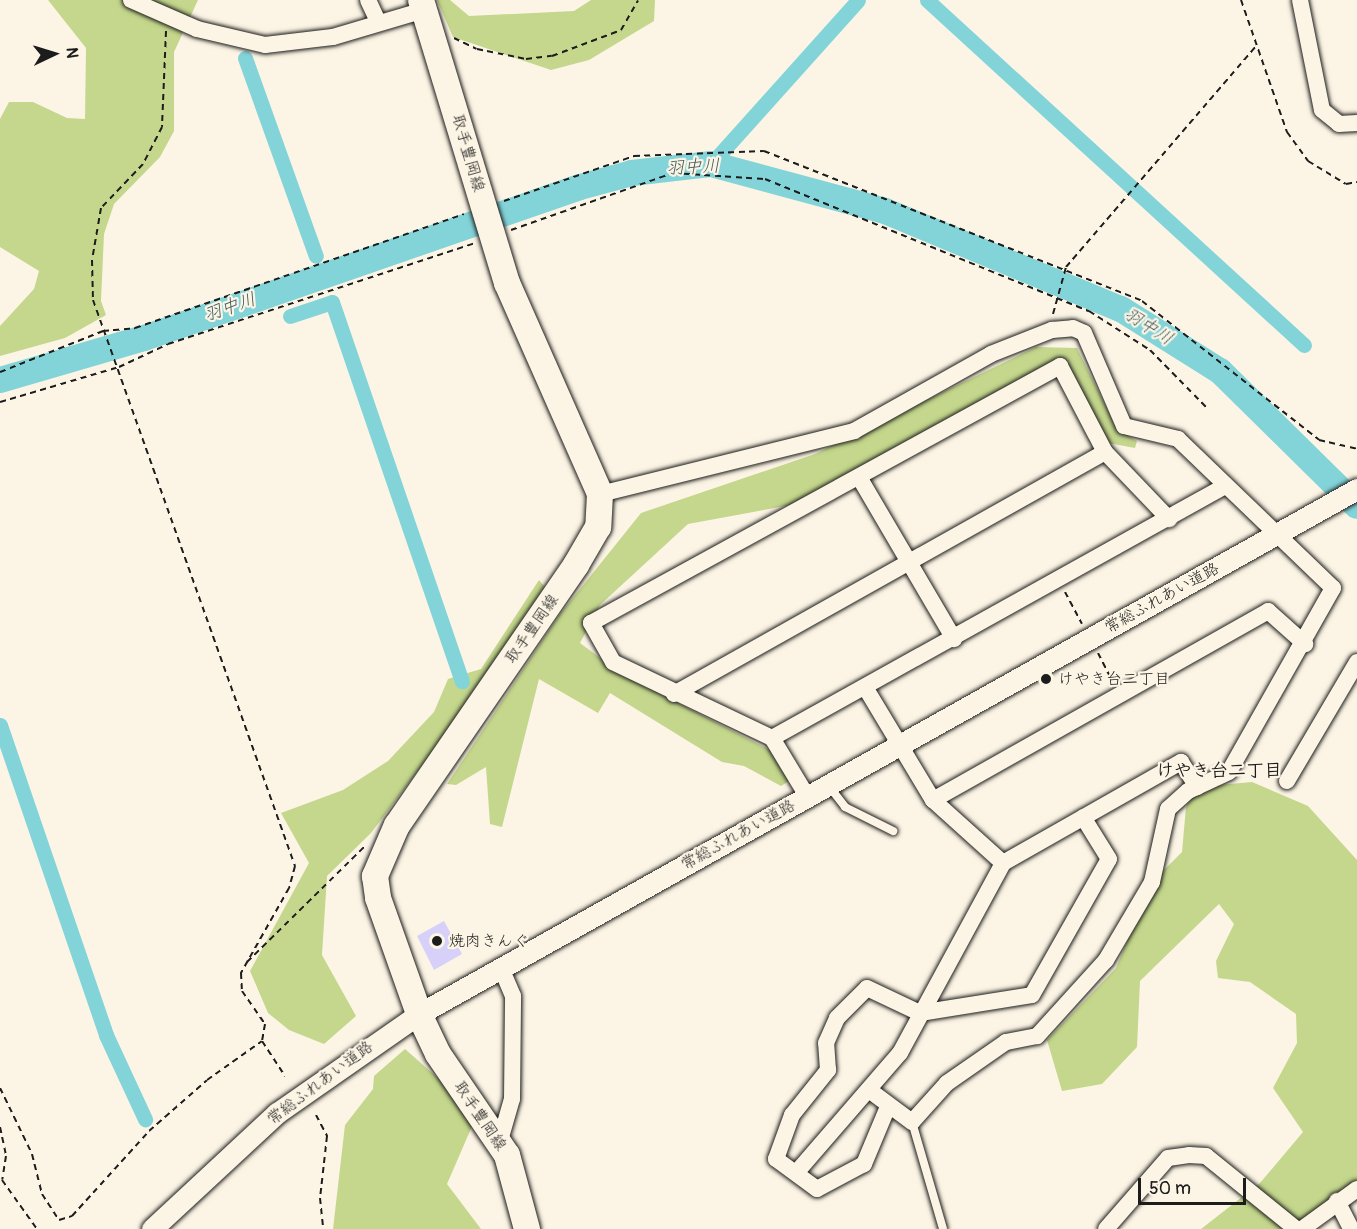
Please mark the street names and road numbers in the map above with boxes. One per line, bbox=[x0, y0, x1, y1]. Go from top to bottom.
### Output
street label: 取手豊岡線 bbox=[448, 112, 488, 194]
street label: 常総ふれあい道路 bbox=[1101, 559, 1223, 637]
street label: 取手豊岡線 bbox=[501, 591, 563, 667]
street label: 常総ふれあい道路 bbox=[677, 796, 799, 874]
street label: 常総ふれあい道路 bbox=[263, 1037, 377, 1129]
street label: 取手豊岡線 bbox=[450, 1077, 510, 1155]

